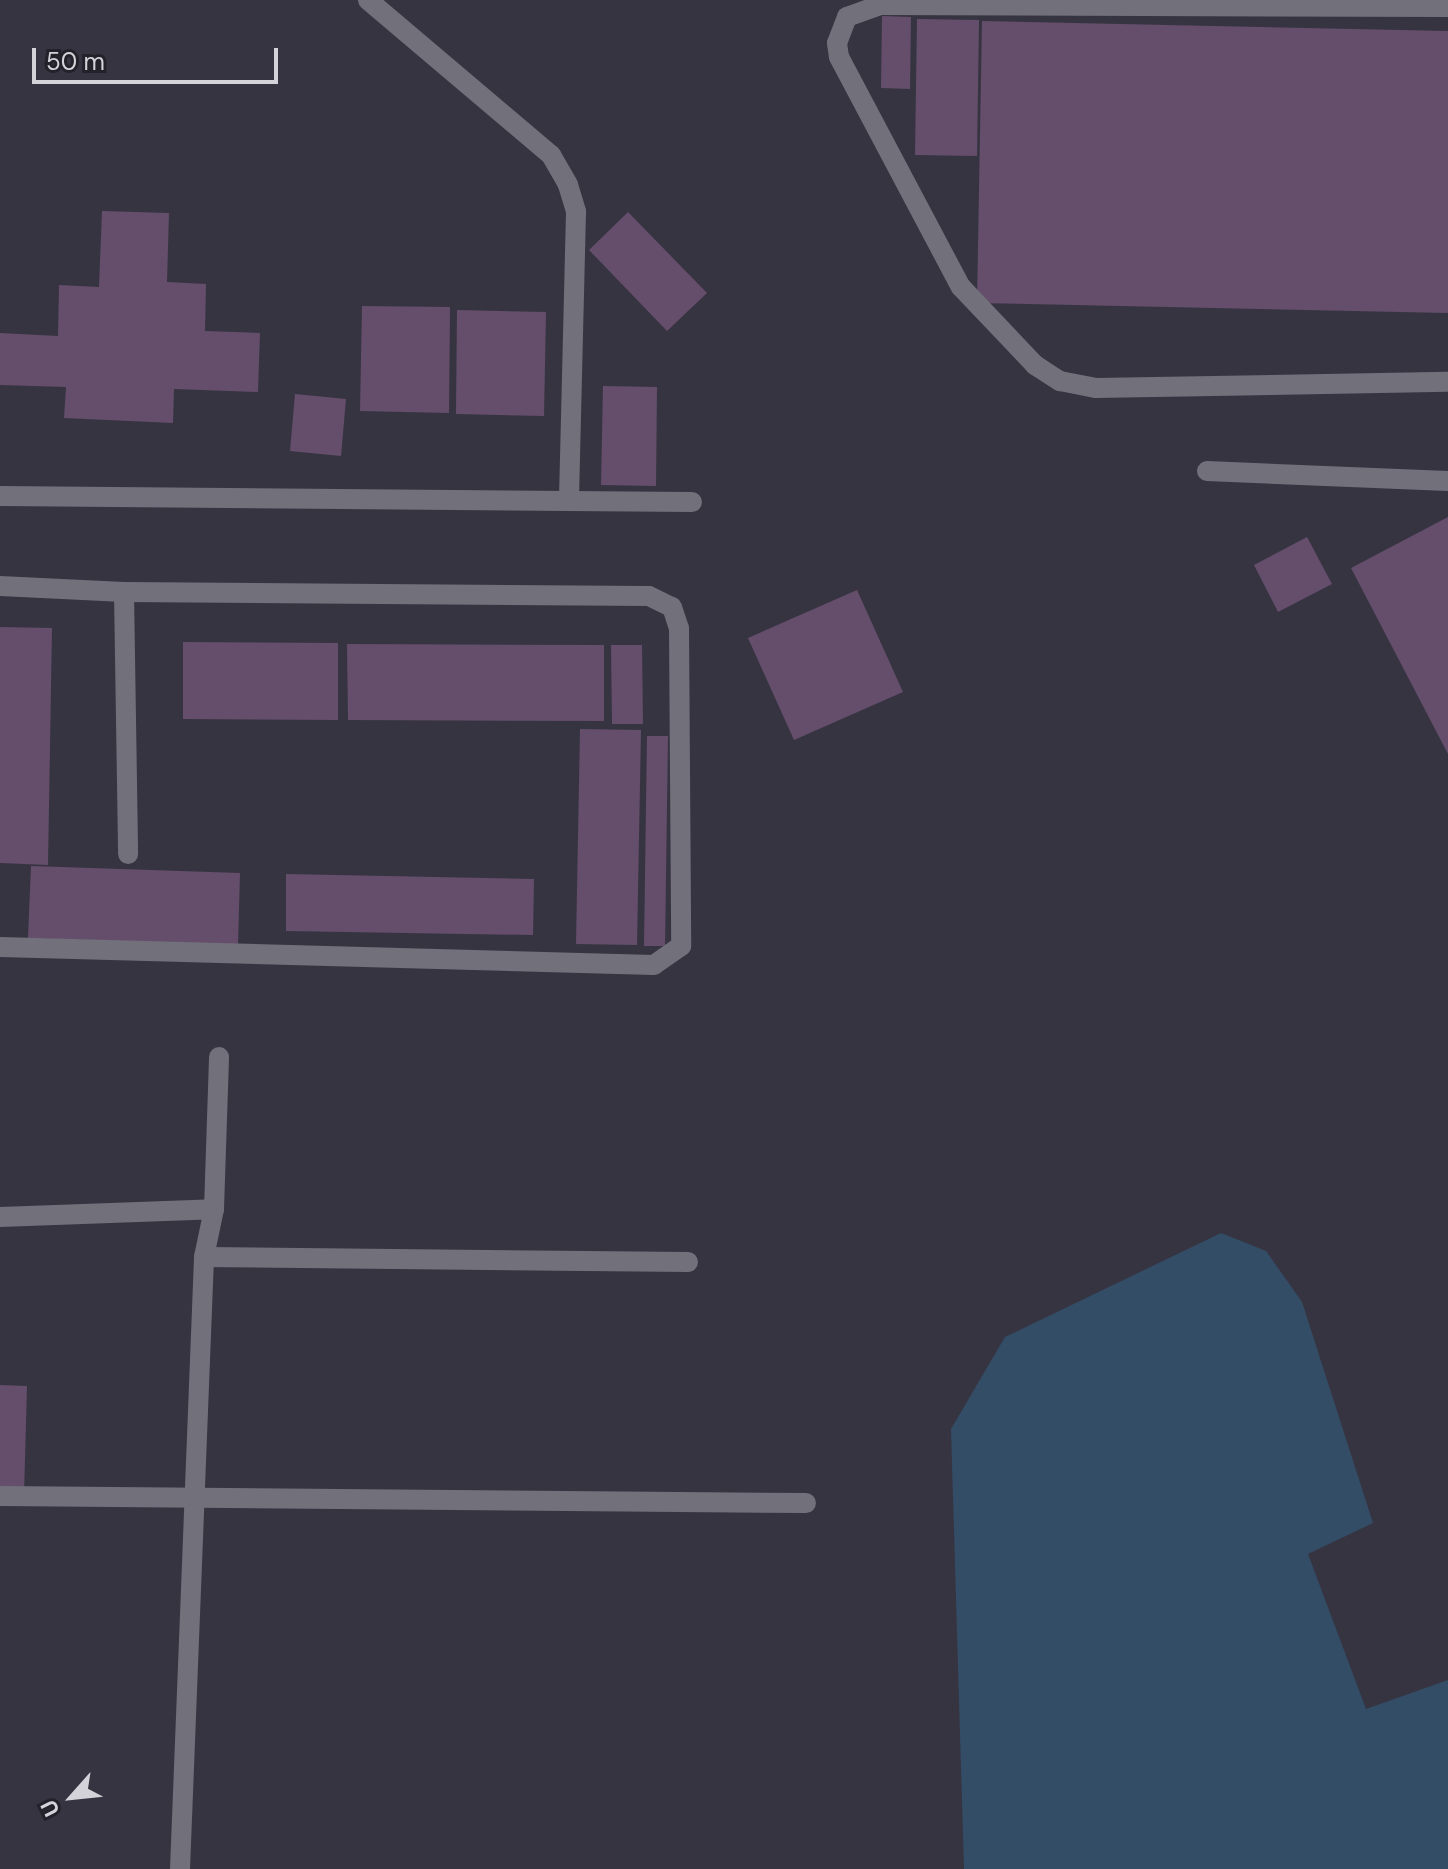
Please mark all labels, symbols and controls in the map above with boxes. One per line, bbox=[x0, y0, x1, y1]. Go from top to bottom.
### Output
scale bar bbox=[36, 32, 282, 82]
text: 50 m bbox=[46, 46, 105, 77]
north arrow bbox=[32, 1757, 112, 1837]
text: U bbox=[34, 1795, 67, 1821]

